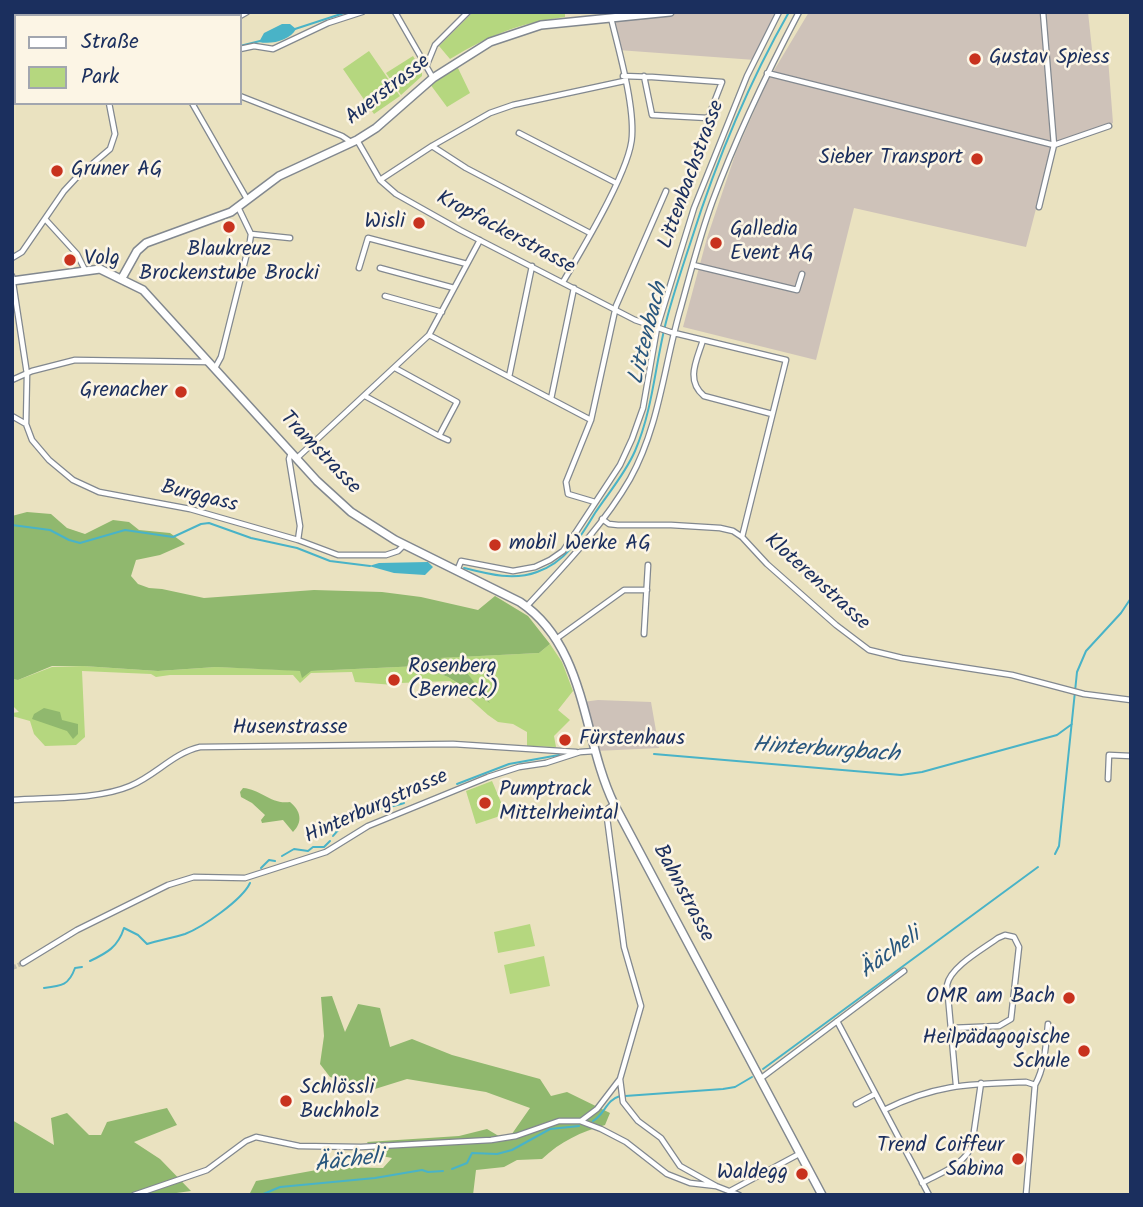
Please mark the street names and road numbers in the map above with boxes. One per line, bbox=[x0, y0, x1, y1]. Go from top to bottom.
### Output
street label: Auerstrasse bbox=[342, 50, 436, 132]
street label: Littenbachstrasse bbox=[654, 97, 732, 253]
street label: Kropfackerstrasse bbox=[431, 187, 579, 281]
street label: Tramstrasse bbox=[273, 407, 365, 501]
street label: Burggass bbox=[158, 476, 240, 520]
street label: Kloterenstrasse bbox=[758, 529, 874, 637]
street label: Husenstrasse bbox=[233, 716, 347, 742]
street label: Hinterburgstrasse bbox=[302, 765, 452, 851]
street label: Bahnstrasse bbox=[646, 841, 718, 947]

